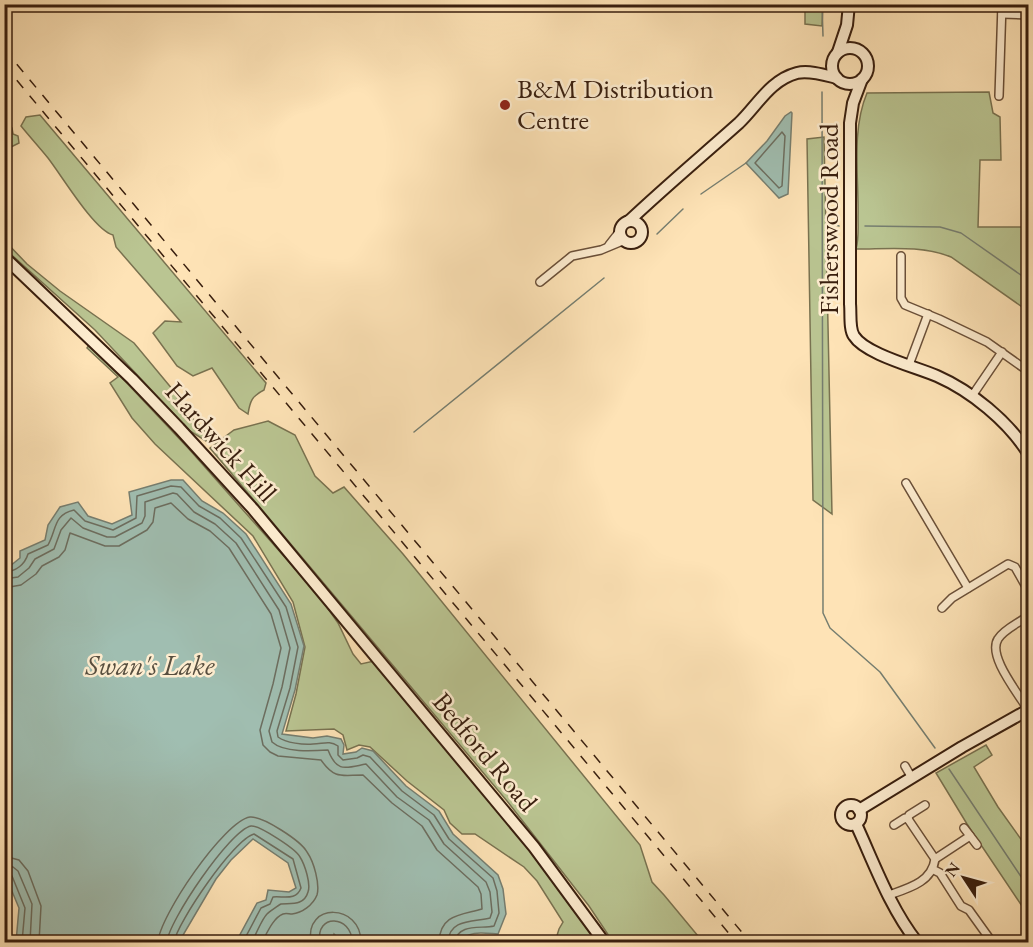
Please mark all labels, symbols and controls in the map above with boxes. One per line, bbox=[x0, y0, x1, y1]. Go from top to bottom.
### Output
place label: B&M Distribution Centre bbox=[517, 71, 714, 137]
marker: B&M Distribution Centre bbox=[498, 98, 512, 112]
street label: Fisherswood Road bbox=[811, 123, 846, 315]
street label: Hardwick Hill bbox=[158, 374, 285, 509]
water label: Swan's Lake bbox=[84, 647, 215, 683]
street label: Bedford Road bbox=[425, 685, 546, 819]
north arrow bbox=[934, 848, 994, 908]
text: N bbox=[940, 858, 965, 881]

